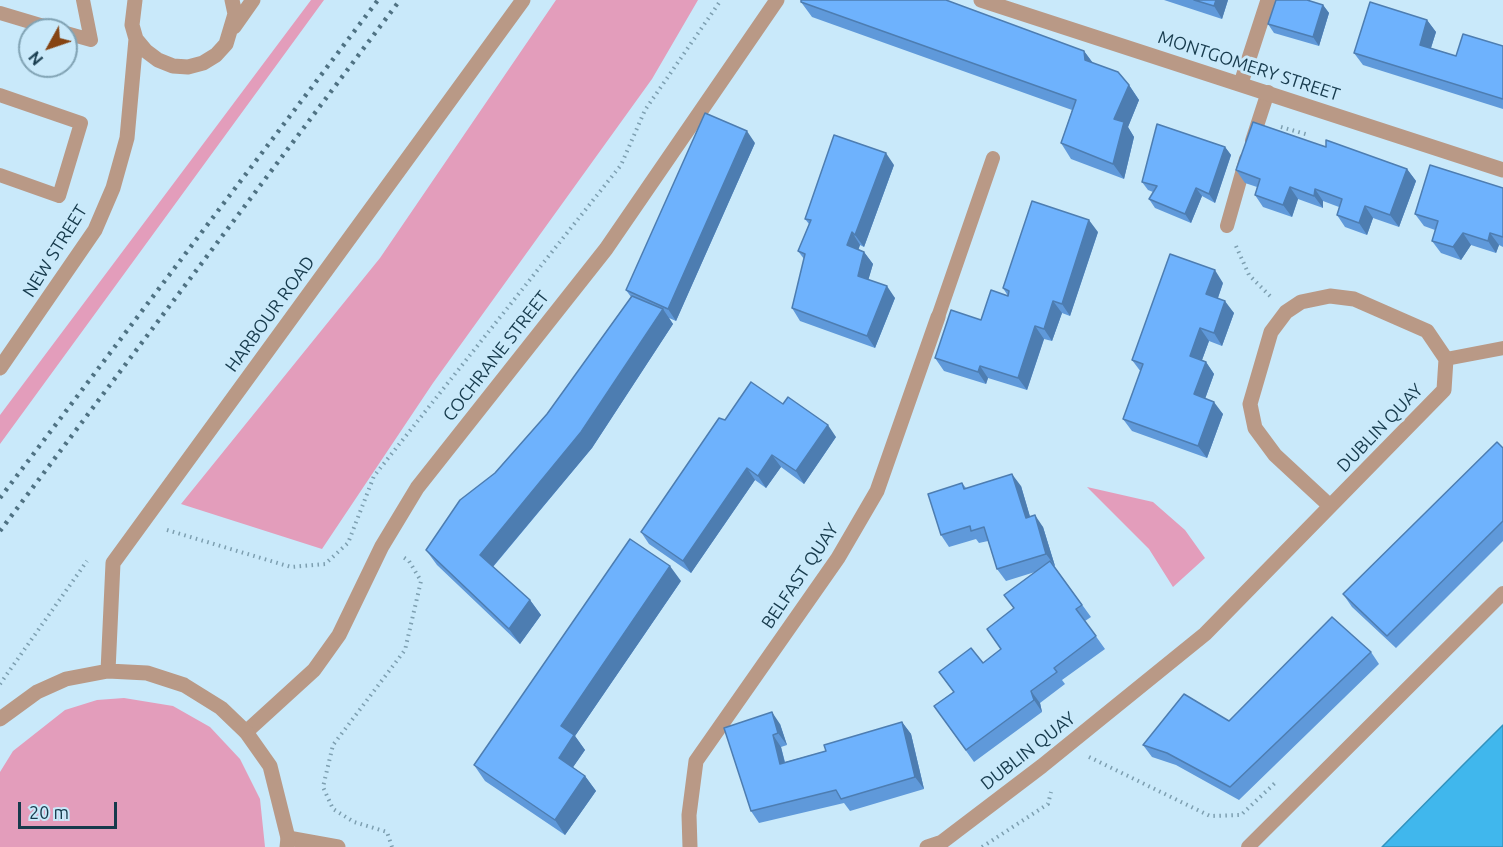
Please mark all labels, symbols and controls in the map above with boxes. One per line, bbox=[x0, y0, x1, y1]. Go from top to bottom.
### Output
north arrow bbox=[18, 18, 78, 78]
street label: MONTGOMERY STREET bbox=[1155, 26, 1343, 106]
text: N bbox=[25, 48, 46, 69]
street label: NEW STREET bbox=[18, 201, 92, 301]
street label: HARBOUR ROAD bbox=[221, 252, 319, 376]
street label: COCHRANE STREET bbox=[438, 286, 554, 426]
street label: DUBLIN QUAY bbox=[1333, 379, 1427, 477]
street label: BELFAST QUAY bbox=[757, 519, 843, 633]
street label: DUBLIN QUAY bbox=[976, 707, 1080, 795]
scale bar bbox=[21, 790, 120, 828]
text: 20 m bbox=[29, 802, 69, 822]

